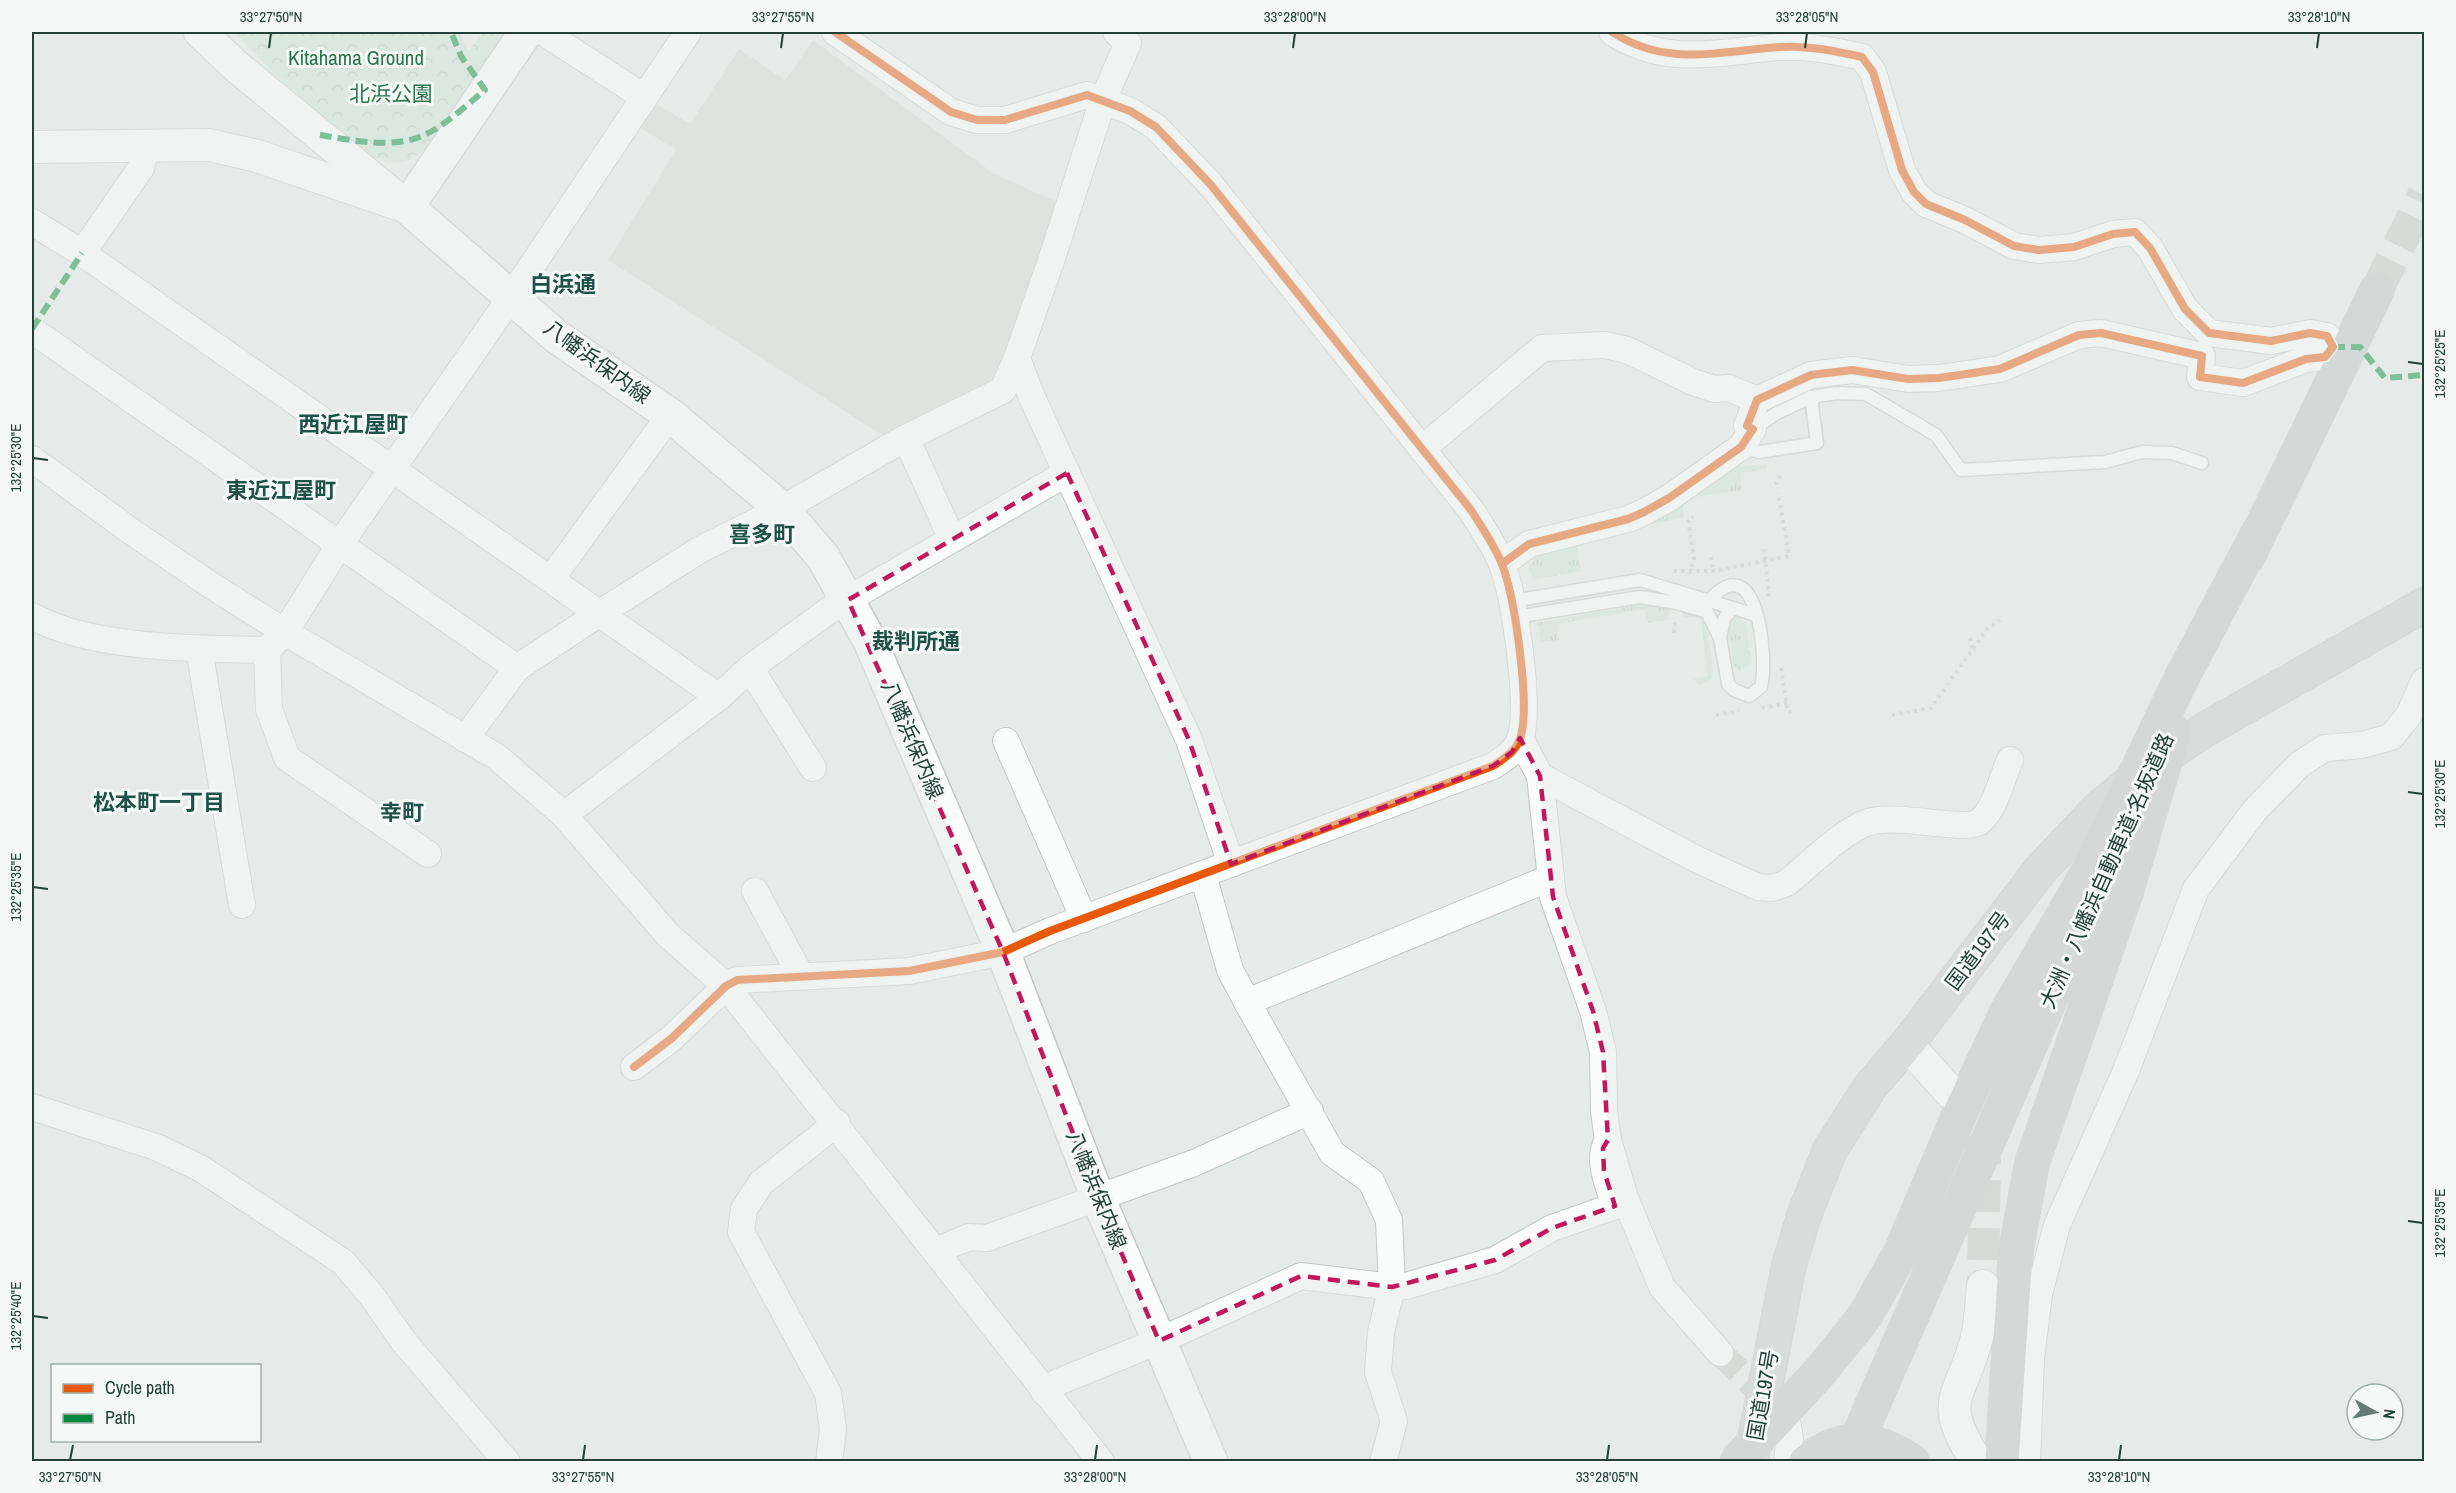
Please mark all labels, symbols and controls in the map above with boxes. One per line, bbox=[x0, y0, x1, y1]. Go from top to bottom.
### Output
text: 33°27'50"N bbox=[240, 6, 302, 27]
text: 33°27'55"N bbox=[752, 6, 814, 27]
text: 33°28'00"N bbox=[1264, 6, 1326, 27]
text: 33°28'05"N bbox=[1776, 6, 1838, 27]
text: 33°28'10"N bbox=[2288, 6, 2350, 27]
park label: Kitahama Ground bbox=[288, 43, 424, 72]
park label: 北浜公園 bbox=[349, 79, 433, 108]
district label: 白浜通 bbox=[530, 269, 596, 299]
street label: 八幡浜保内線 bbox=[538, 313, 657, 410]
text: 132°25'25"E bbox=[2429, 330, 2450, 398]
district label: 西近江屋町 bbox=[298, 409, 408, 439]
text: 132°25'30"E bbox=[5, 424, 26, 492]
district label: 東近江屋町 bbox=[226, 475, 336, 505]
district label: 喜多町 bbox=[729, 519, 795, 549]
district label: 裁判所通 bbox=[872, 626, 960, 656]
street label: 八幡浜保内線 bbox=[874, 676, 950, 803]
street label: 大洲・八幡浜自動車道;名坂道路 bbox=[2033, 728, 2181, 1013]
text: 132°25'30"E bbox=[2429, 760, 2450, 828]
district label: 松本町一丁目 bbox=[93, 787, 225, 817]
district label: 幸町 bbox=[380, 797, 424, 827]
text: 132°25'35"E bbox=[5, 853, 26, 921]
street label: 国道197号 bbox=[1938, 905, 2017, 996]
street label: 八幡浜保内線 bbox=[1059, 1126, 1134, 1254]
text: 132°25'35"E bbox=[2429, 1189, 2450, 1257]
text: 132°25'40"E bbox=[5, 1282, 26, 1350]
street label: 国道197号 bbox=[1740, 1347, 1785, 1443]
legend bbox=[51, 1364, 261, 1442]
text: Cycle path bbox=[105, 1375, 175, 1400]
north arrow bbox=[2345, 1382, 2405, 1442]
text: Path bbox=[105, 1405, 135, 1430]
text: N bbox=[2378, 1408, 2401, 1420]
text: 33°27'50"N bbox=[39, 1466, 101, 1487]
text: 33°27'55"N bbox=[552, 1466, 614, 1487]
text: 33°28'00"N bbox=[1064, 1466, 1126, 1487]
text: 33°28'05"N bbox=[1576, 1466, 1638, 1487]
text: 33°28'10"N bbox=[2088, 1466, 2150, 1487]

